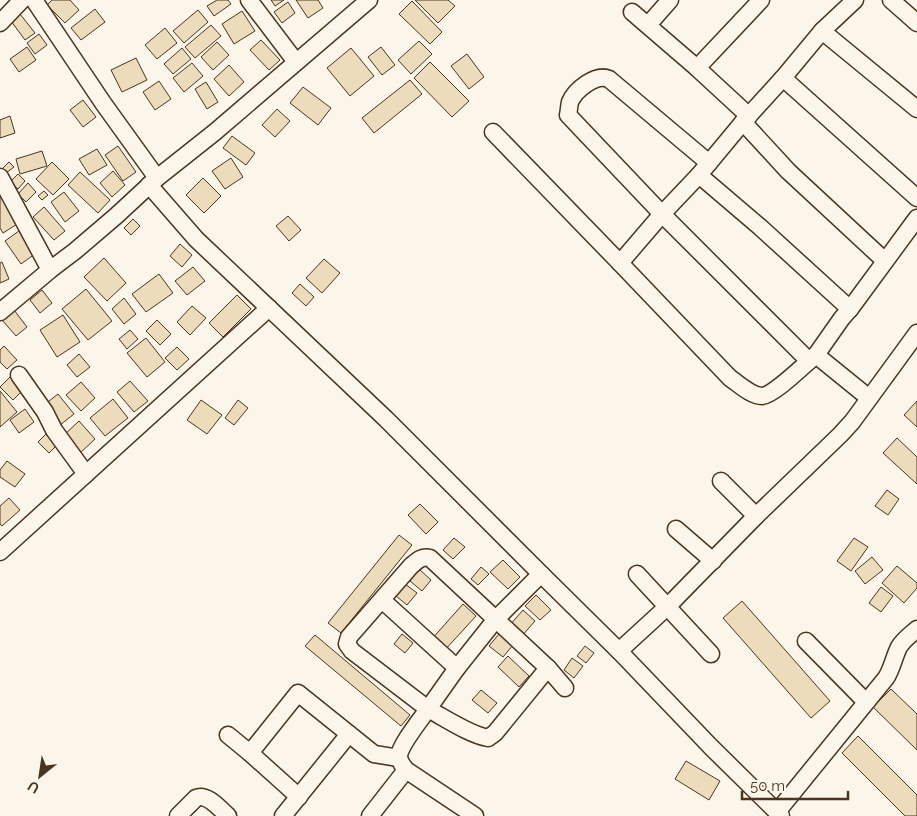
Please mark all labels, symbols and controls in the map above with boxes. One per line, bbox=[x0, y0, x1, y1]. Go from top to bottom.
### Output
north arrow bbox=[15, 751, 65, 801]
scale bar bbox=[742, 768, 848, 800]
text: 50 m bbox=[750, 777, 785, 795]
text: U bbox=[25, 778, 42, 797]

